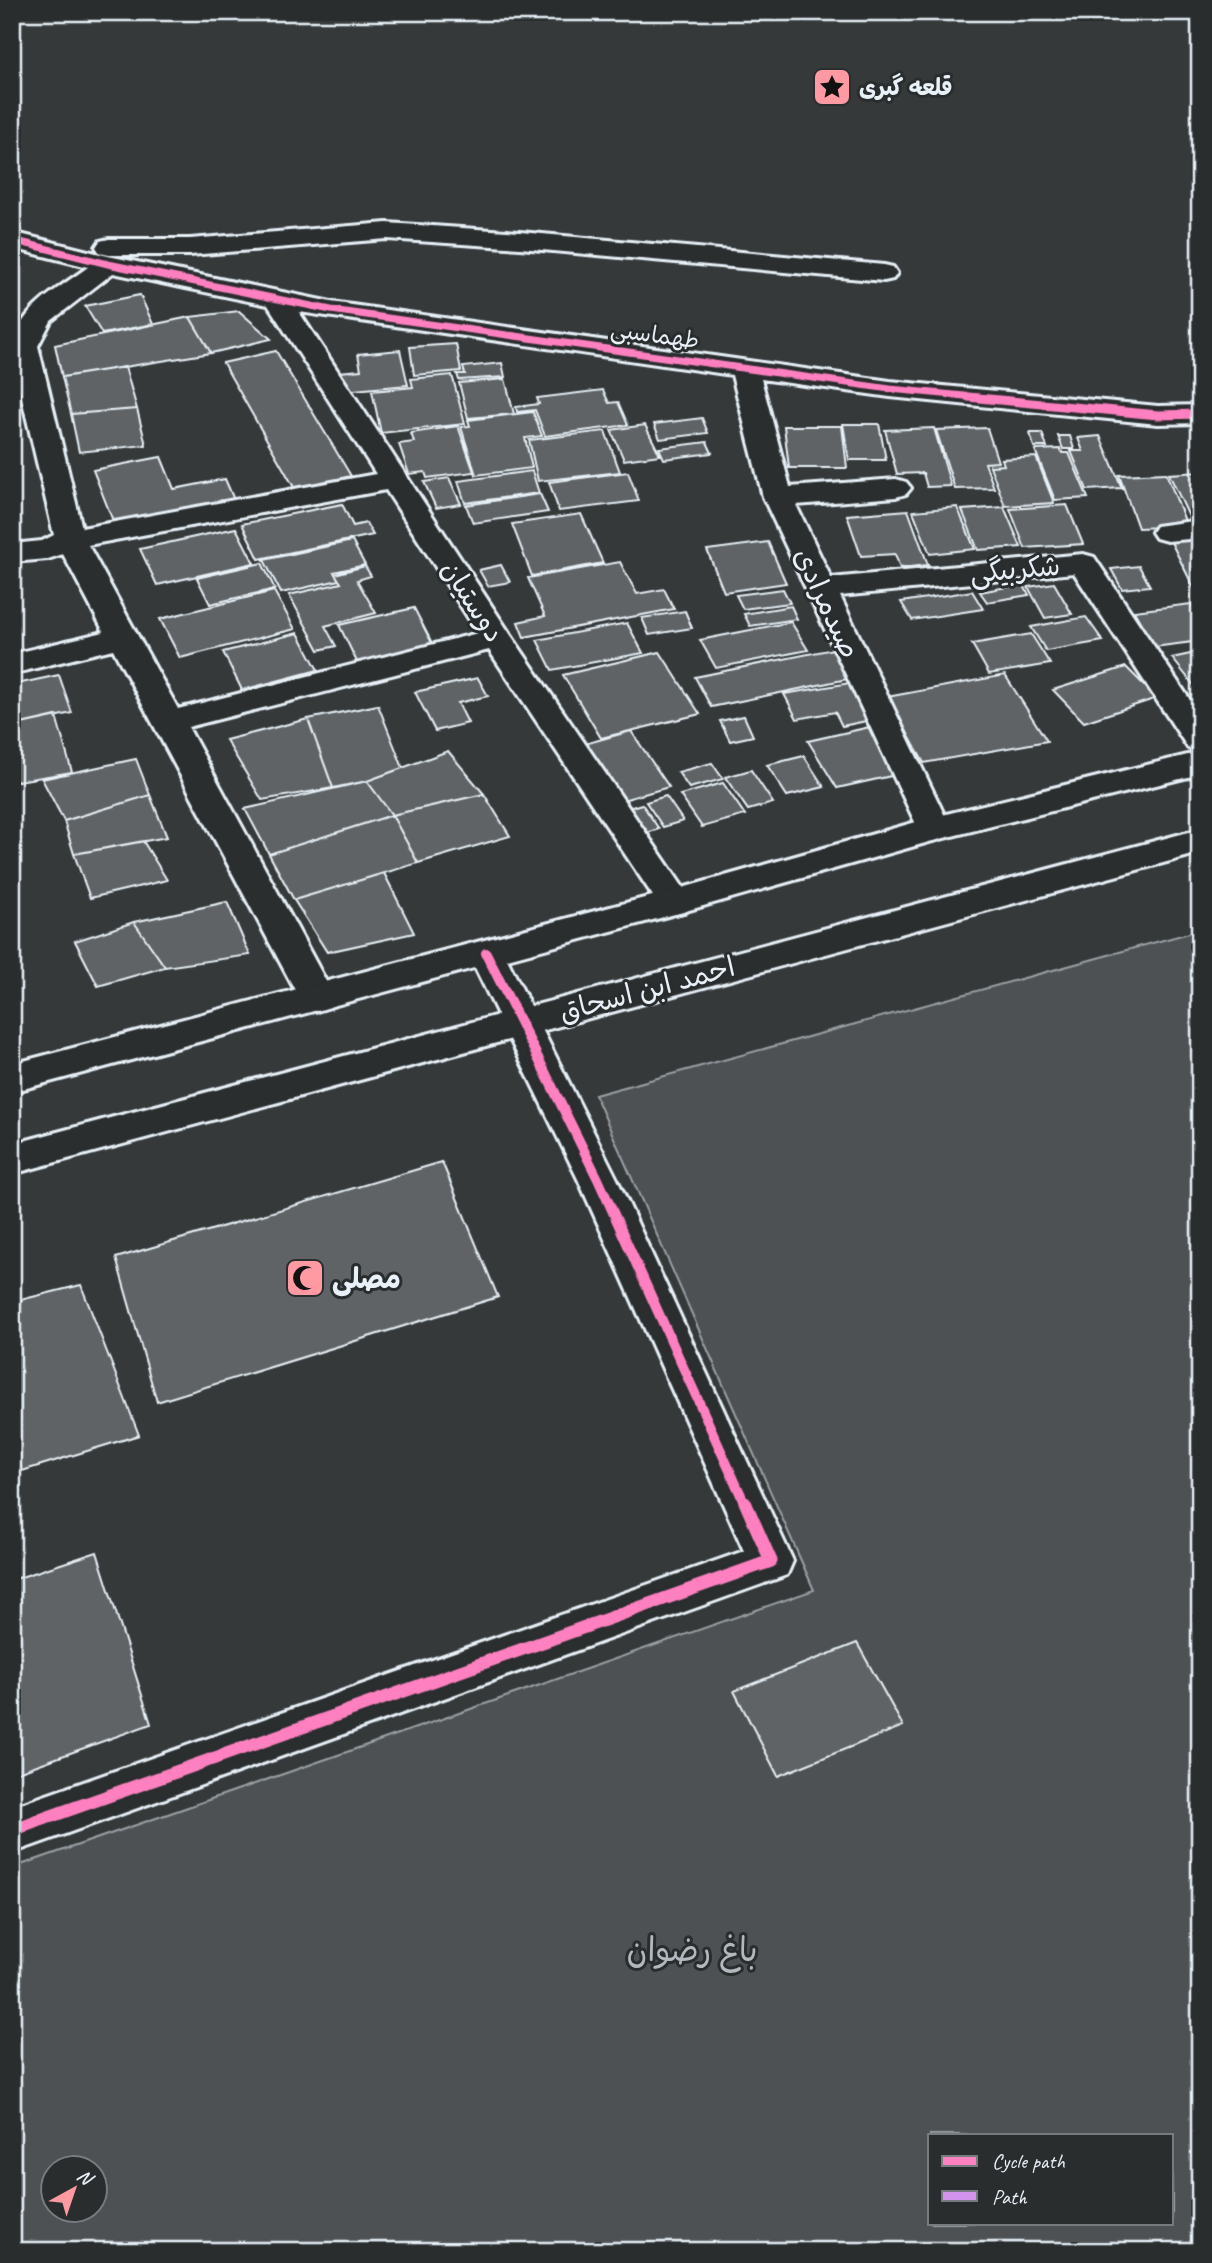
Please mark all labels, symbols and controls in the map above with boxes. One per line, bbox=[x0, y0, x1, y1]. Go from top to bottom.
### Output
place icon: قلعه گبری bbox=[811, 66, 853, 108]
place label: قلعه گبری bbox=[859, 73, 952, 102]
street label: طهماسبی bbox=[609, 314, 701, 356]
street label: صیدمرادی bbox=[786, 542, 868, 664]
street label: شکربیگی bbox=[969, 548, 1061, 590]
street label: دوستیان bbox=[434, 553, 512, 649]
street label: احمد ابن اسحاق bbox=[555, 949, 739, 1029]
mosque icon: مصلی bbox=[284, 1257, 326, 1299]
place label: مصلی bbox=[332, 1261, 401, 1297]
park label: باغ رضوان bbox=[626, 1929, 758, 1973]
legend bbox=[928, 2134, 1174, 2224]
text: Cycle path bbox=[992, 2148, 1065, 2174]
north arrow bbox=[38, 2154, 108, 2224]
text: N bbox=[72, 2164, 99, 2192]
text: Path bbox=[992, 2184, 1028, 2210]

